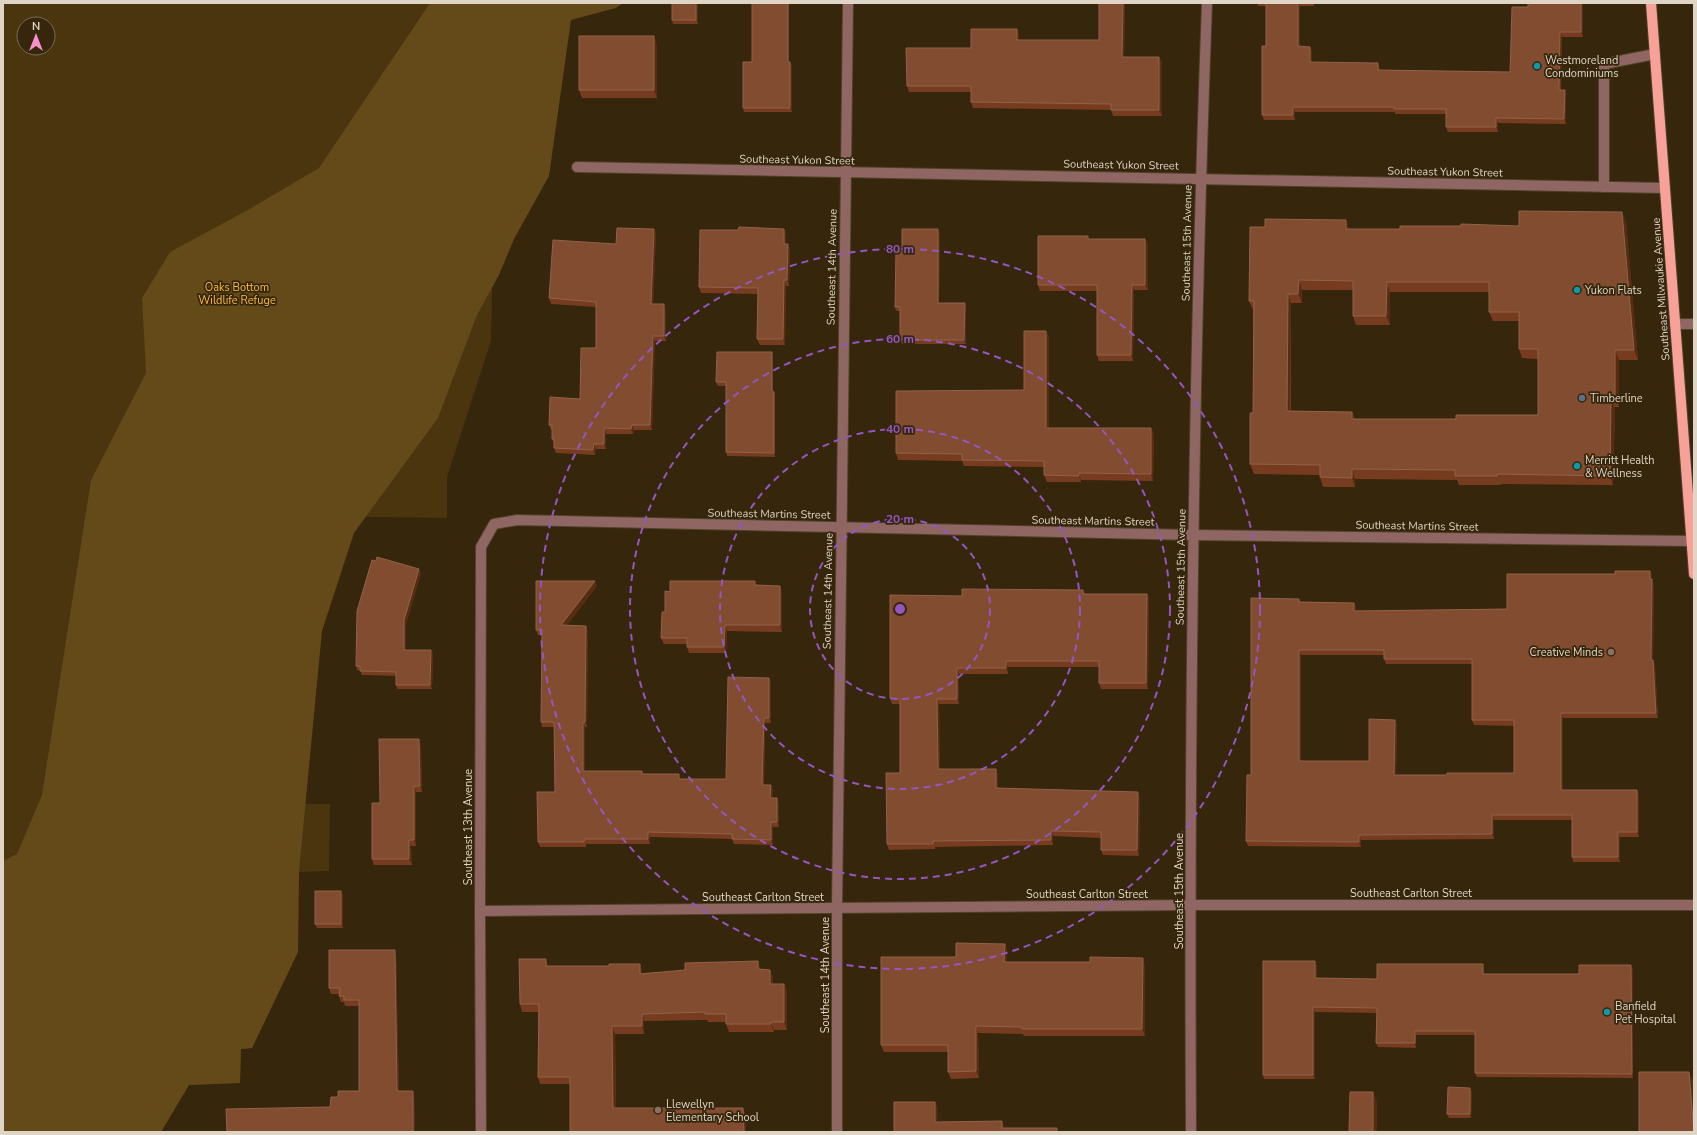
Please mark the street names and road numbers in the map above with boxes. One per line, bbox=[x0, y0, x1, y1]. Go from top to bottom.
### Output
street label: Southeast Yukon Street bbox=[739, 151, 855, 169]
street label: Southeast Yukon Street bbox=[1063, 156, 1179, 174]
street label: Southeast Yukon Street bbox=[1387, 163, 1503, 181]
street label: Southeast 15th Avenue bbox=[1178, 185, 1196, 301]
street label: Southeast 14th Avenue bbox=[823, 209, 841, 325]
street label: Southeast Milwaukie Avenue bbox=[1649, 217, 1673, 361]
street label: Southeast Martins Street bbox=[707, 505, 831, 523]
street label: Southeast 15th Avenue bbox=[1172, 509, 1190, 625]
street label: Southeast Martins Street bbox=[1031, 512, 1155, 530]
street label: Southeast Martins Street bbox=[1355, 517, 1479, 535]
street label: Southeast 14th Avenue bbox=[819, 533, 837, 649]
street label: Southeast 13th Avenue bbox=[461, 769, 476, 885]
street label: Southeast 15th Avenue bbox=[1172, 833, 1187, 949]
street label: Southeast Carlton Street bbox=[1350, 886, 1472, 901]
street label: Southeast Carlton Street bbox=[1026, 887, 1148, 902]
street label: Southeast Carlton Street bbox=[702, 890, 824, 905]
street label: Southeast 14th Avenue bbox=[818, 917, 833, 1033]

